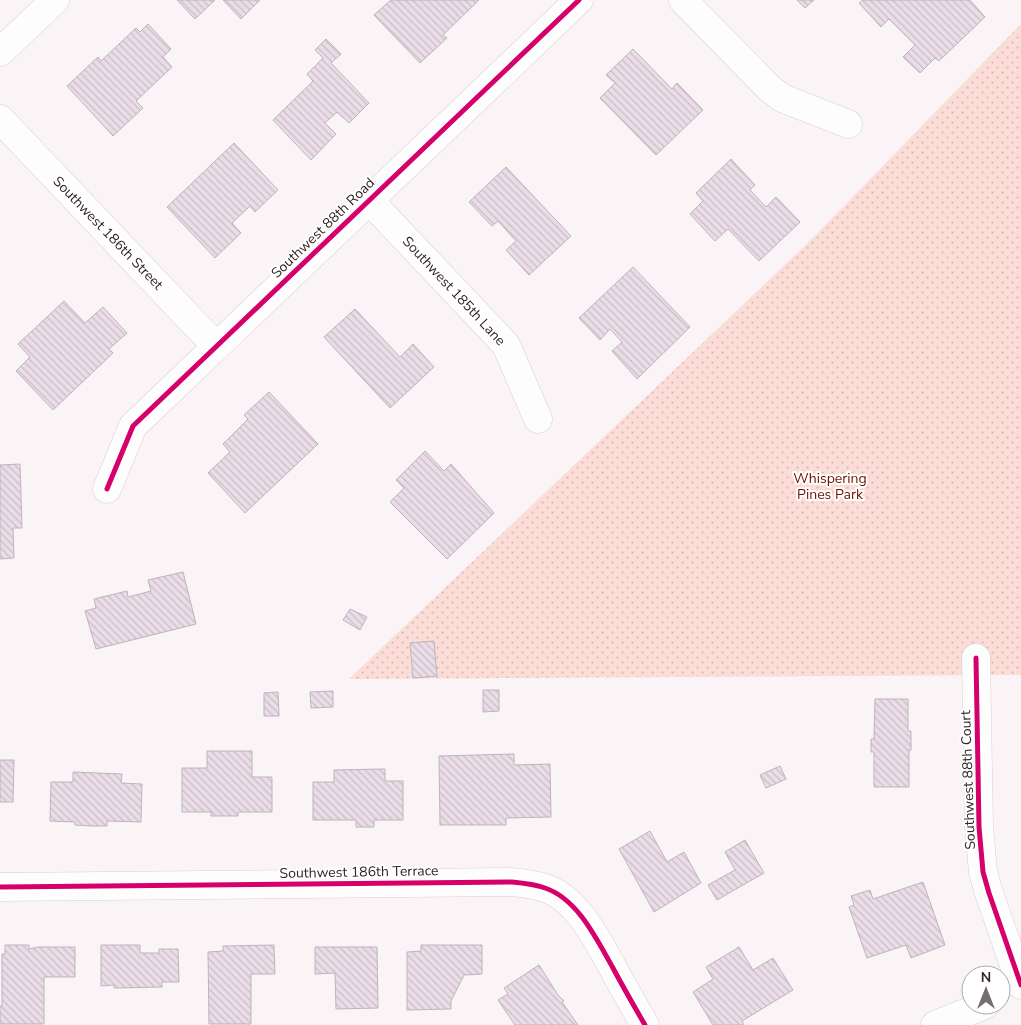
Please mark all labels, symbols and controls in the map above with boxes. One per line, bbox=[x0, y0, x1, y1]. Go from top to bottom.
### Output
street label: Southwest 186th Street bbox=[49, 172, 167, 294]
street label: Southwest 88th Road bbox=[267, 174, 379, 282]
street label: Southwest 185th Lane bbox=[398, 232, 510, 350]
park label: Whispering Pines Park bbox=[793, 469, 867, 504]
street label: Southwest 88th Court bbox=[956, 710, 980, 850]
street label: Southwest 186th Terrace bbox=[279, 861, 439, 883]
north arrow bbox=[961, 965, 1011, 1015]
text: N bbox=[981, 968, 991, 987]

